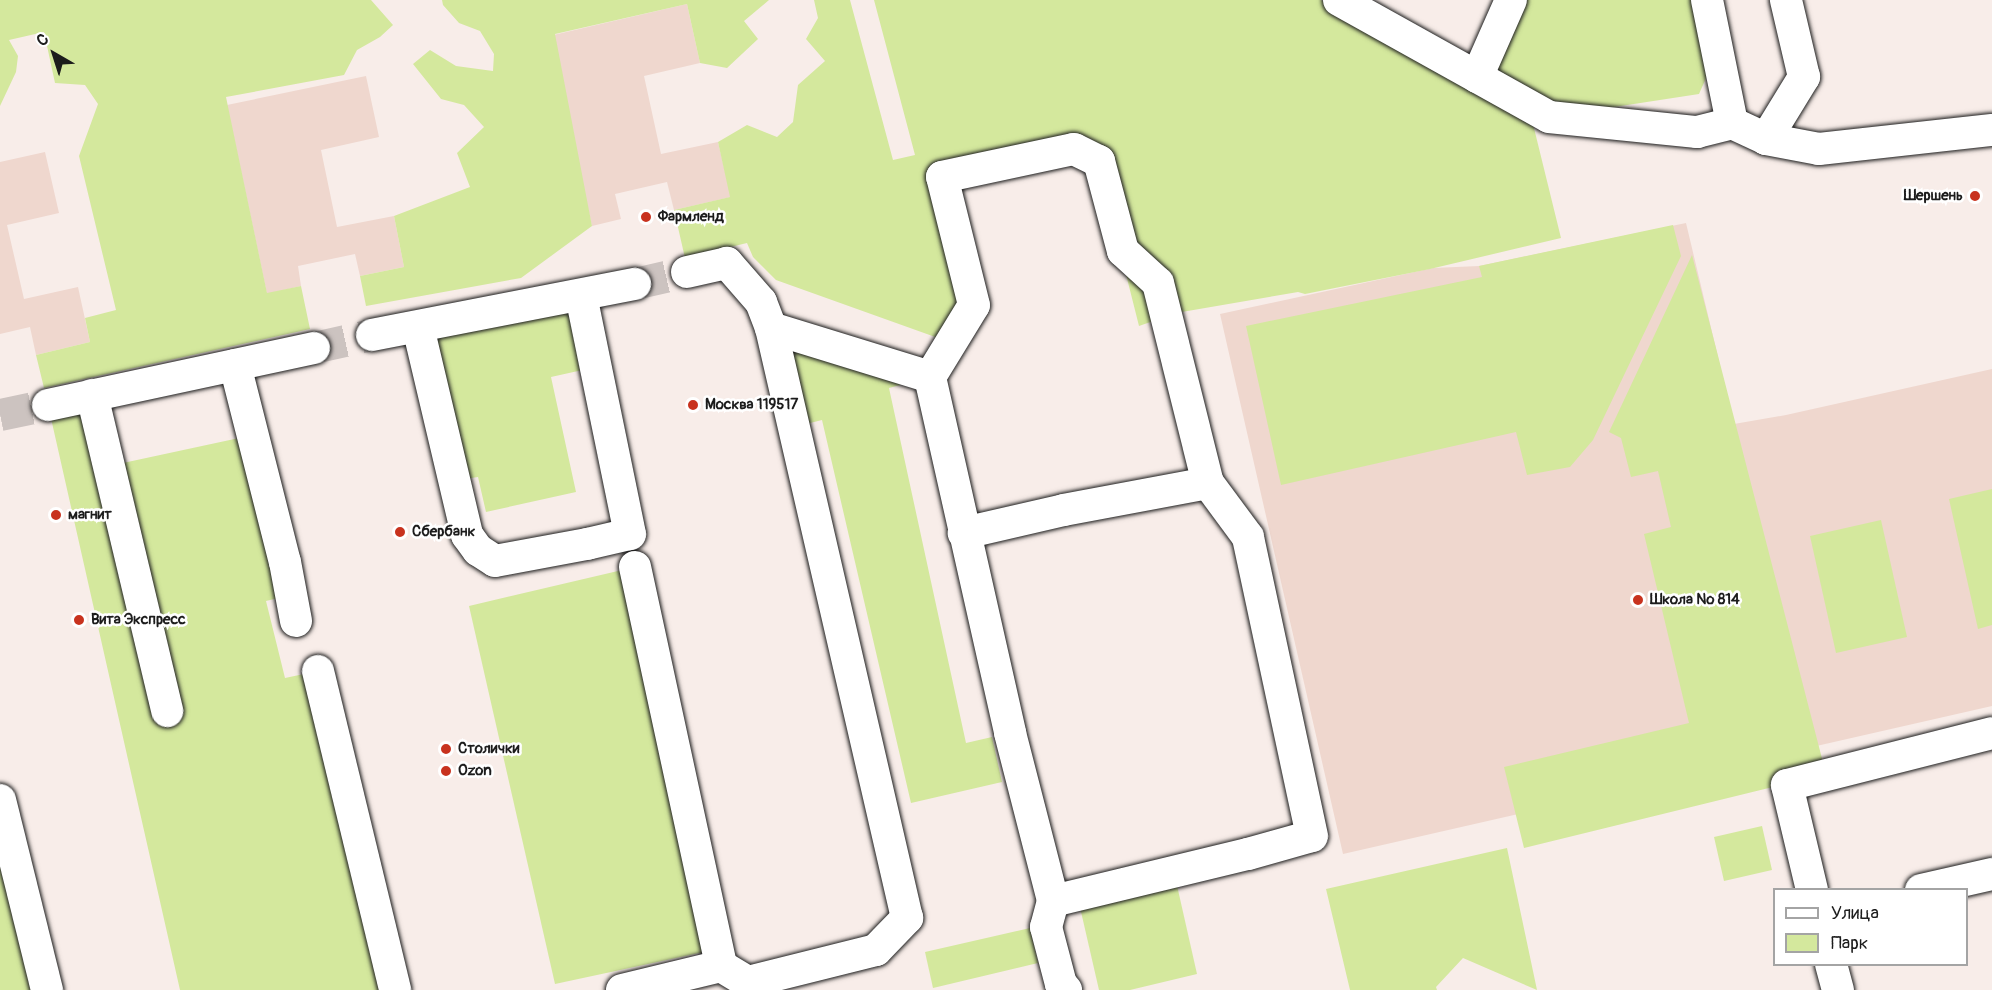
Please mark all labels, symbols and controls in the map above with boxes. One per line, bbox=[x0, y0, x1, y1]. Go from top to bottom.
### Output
north arrow bbox=[24, 24, 84, 84]
text: С bbox=[33, 29, 53, 51]
place label: Шершень bbox=[1904, 187, 1963, 205]
marker: Шершень bbox=[1968, 189, 1982, 203]
place label: Фармленд bbox=[658, 208, 724, 226]
marker: Фармленд bbox=[639, 210, 653, 224]
place label: Москва 119517 bbox=[705, 396, 798, 414]
marker: Москва 119517 bbox=[686, 398, 700, 412]
place label: магнит bbox=[68, 506, 112, 524]
marker: магнит bbox=[49, 508, 63, 522]
place label: Сбербанк bbox=[412, 523, 475, 541]
marker: Сбербанк bbox=[393, 525, 407, 539]
place label: Школа № 814 bbox=[1650, 591, 1740, 609]
marker: Школа № 814 bbox=[1631, 593, 1645, 607]
place label: Вита Экспресс bbox=[91, 611, 186, 629]
marker: Вита Экспресс bbox=[72, 613, 86, 627]
place label: Столички bbox=[458, 740, 519, 758]
marker: Столички bbox=[439, 742, 453, 756]
place label: Ozon bbox=[458, 762, 492, 780]
marker: Ozon bbox=[439, 764, 453, 778]
legend bbox=[1773, 888, 1968, 966]
text: Улица bbox=[1831, 902, 1879, 925]
text: Парк bbox=[1831, 932, 1868, 955]

